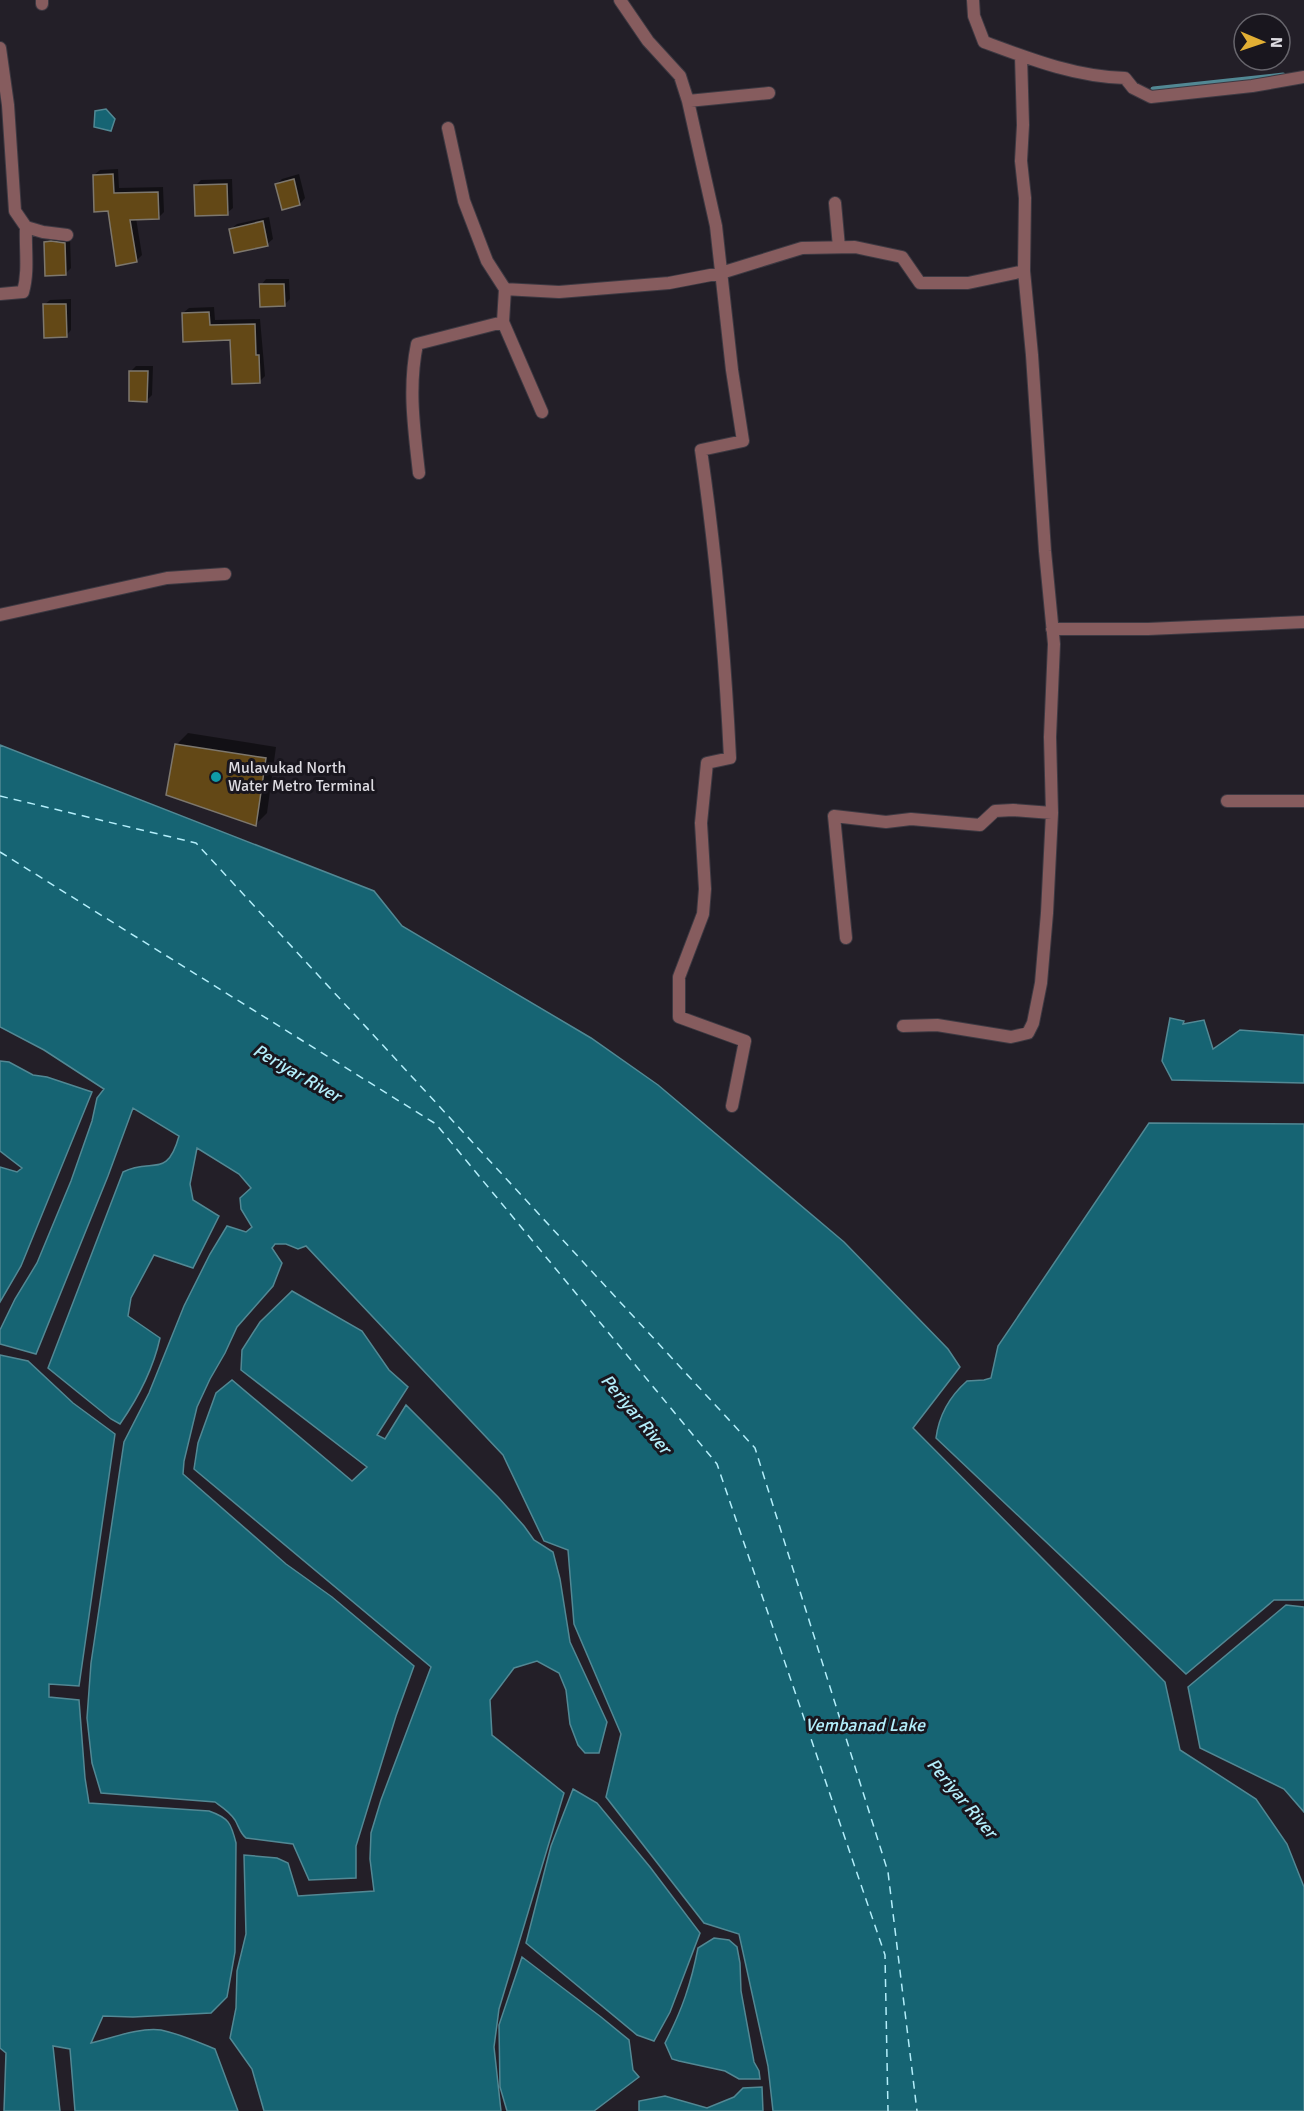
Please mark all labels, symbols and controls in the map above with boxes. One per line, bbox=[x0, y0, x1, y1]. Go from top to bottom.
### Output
north arrow bbox=[1232, 12, 1292, 72]
text: N bbox=[1266, 37, 1286, 48]
place label: Mulavukad North Water Metro Terminal bbox=[228, 758, 375, 796]
marker: Mulavukad North Water Metro Terminal bbox=[209, 770, 223, 784]
water label: Periyar River bbox=[249, 1039, 347, 1108]
water label: Periyar River bbox=[596, 1370, 677, 1460]
water label: Vembanad Lake bbox=[805, 1714, 926, 1736]
water label: Periyar River bbox=[922, 1754, 1003, 1844]

